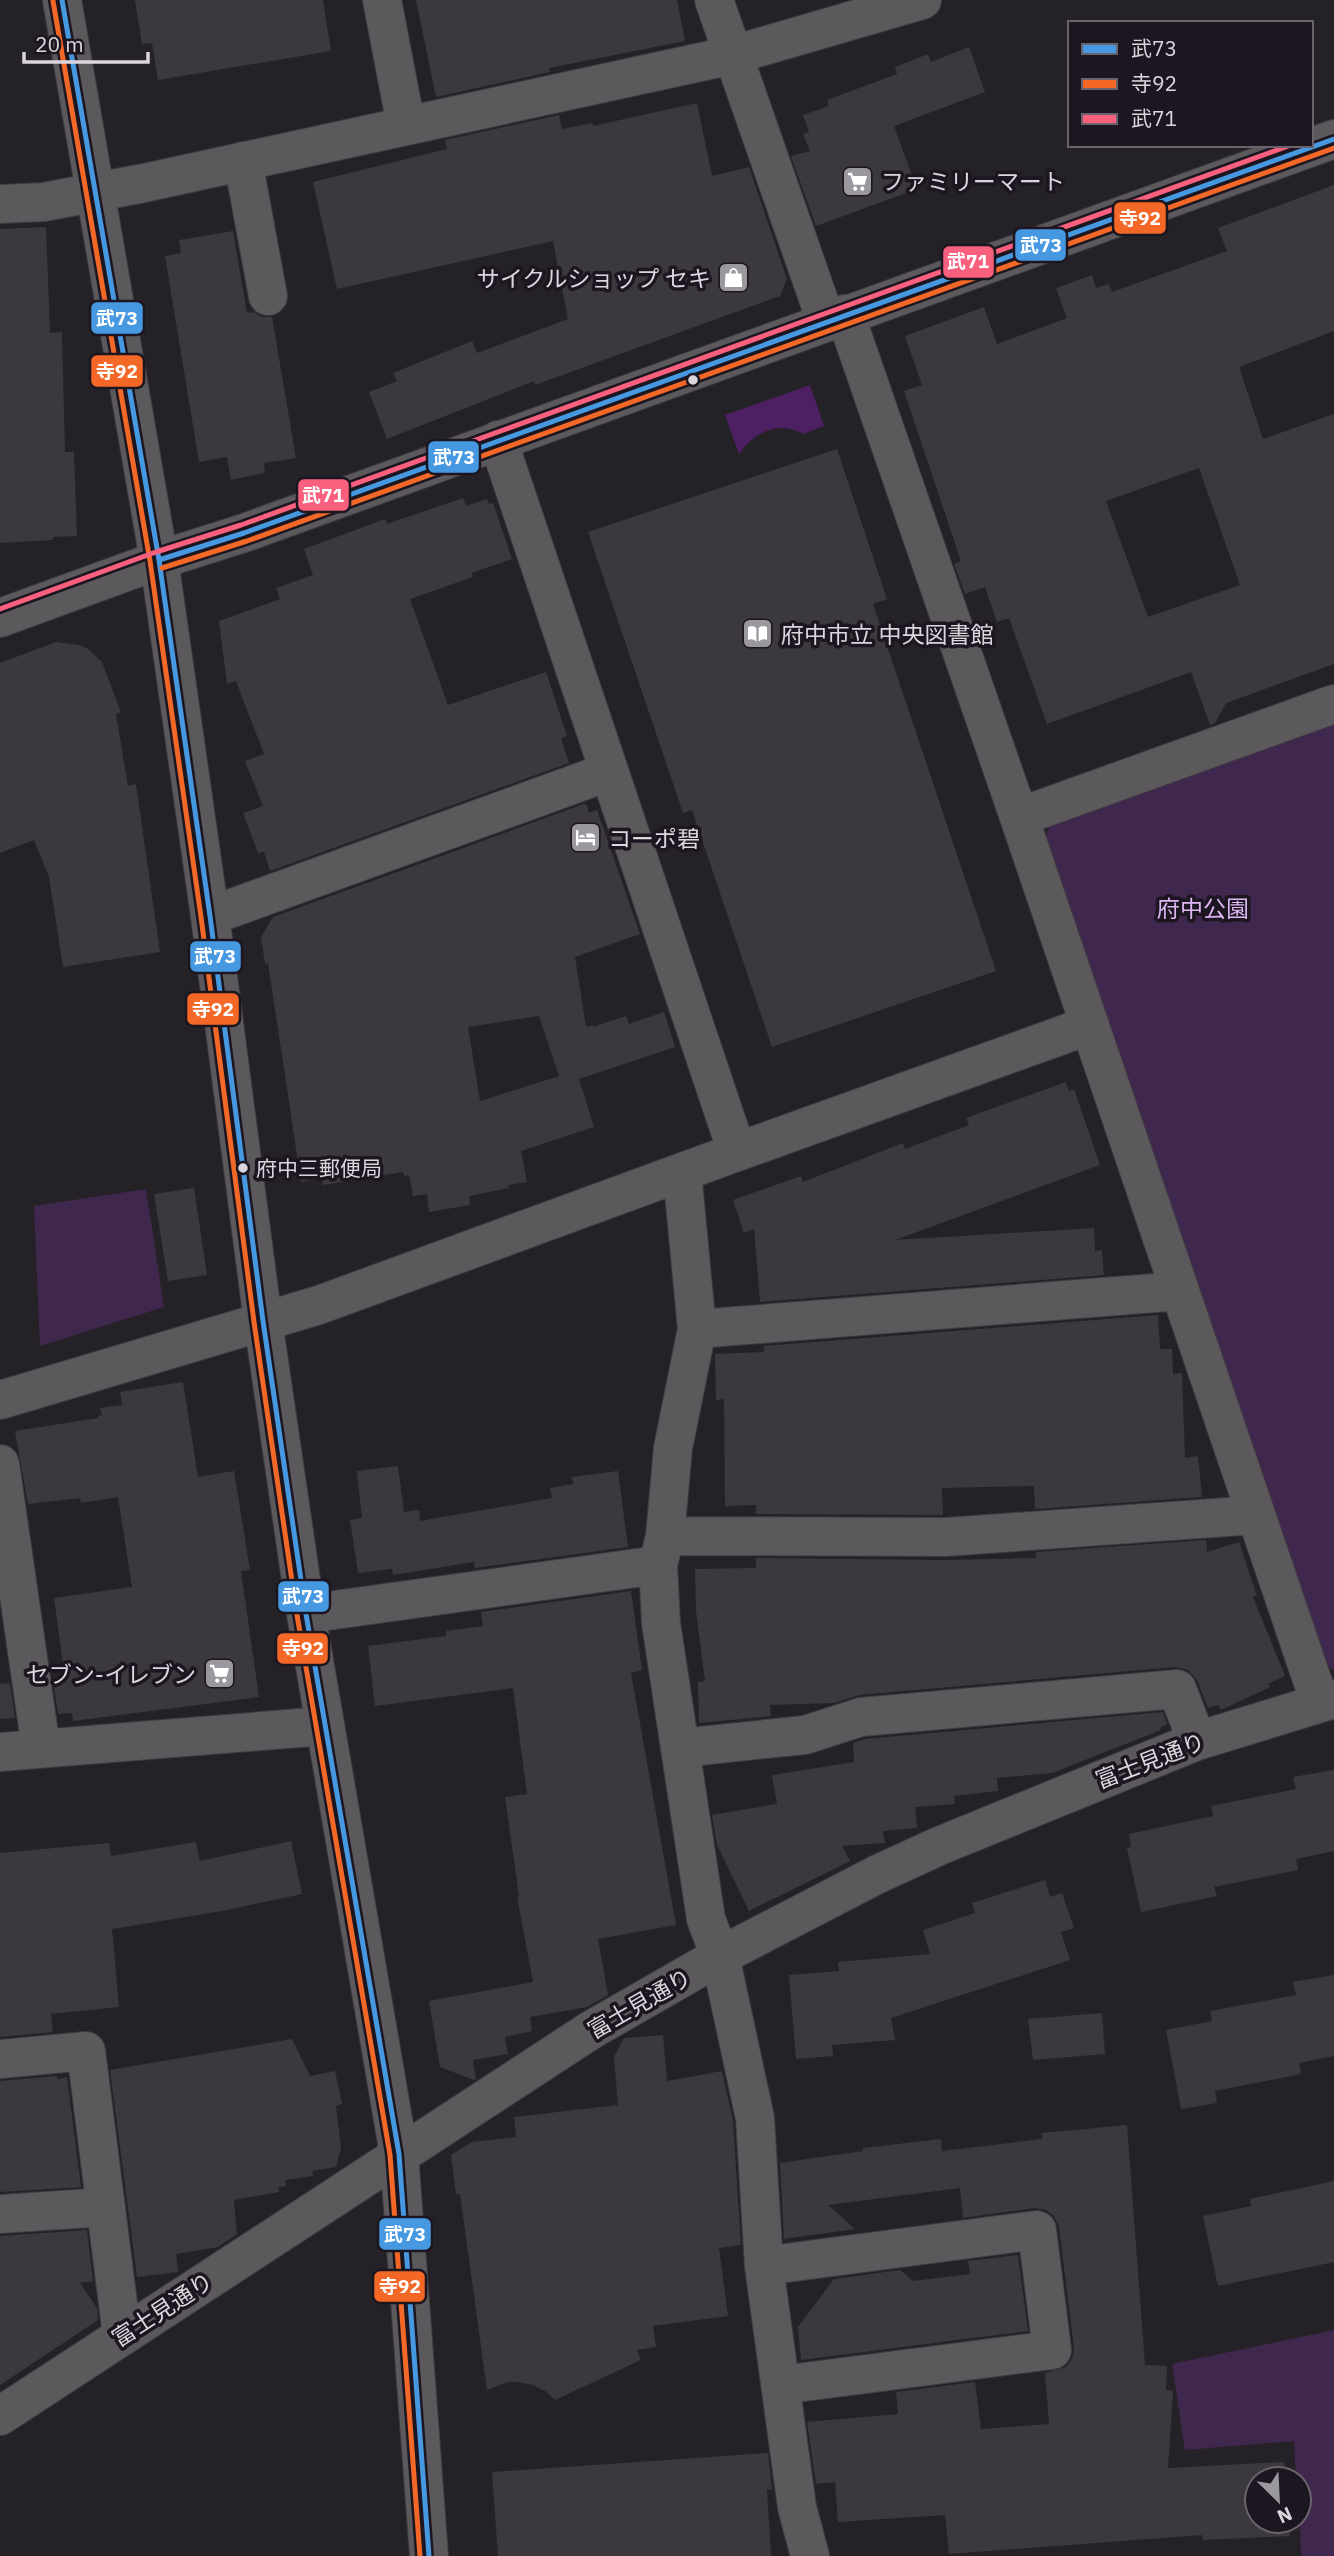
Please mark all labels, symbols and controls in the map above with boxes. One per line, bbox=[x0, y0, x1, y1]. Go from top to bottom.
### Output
scale bar bbox=[24, 21, 149, 65]
legend bbox=[1068, 21, 1313, 147]
text: 20 m bbox=[35, 30, 84, 58]
text: 武73 bbox=[1131, 34, 1177, 62]
text: 寺92 bbox=[1131, 69, 1177, 97]
text: 武71 bbox=[1131, 104, 1177, 132]
supermarket icon: ファミリーマート bbox=[841, 164, 875, 198]
place label: ファミリーマート bbox=[881, 166, 1065, 196]
line badge: 寺92 bbox=[1113, 201, 1167, 235]
text: 寺92 bbox=[1119, 206, 1161, 230]
line badge: 武73 bbox=[1014, 228, 1067, 262]
text: 武73 bbox=[1020, 233, 1062, 257]
line badge: 武71 bbox=[942, 245, 995, 279]
text: 武71 bbox=[947, 249, 989, 273]
shop icon: サイクルショップ セキ bbox=[717, 261, 751, 295]
place label: サイクルショップ セキ bbox=[477, 263, 711, 293]
line badge: 武73 bbox=[90, 301, 144, 335]
text: 武73 bbox=[96, 306, 138, 330]
line badge: 寺92 bbox=[90, 354, 144, 388]
text: 寺92 bbox=[96, 359, 138, 383]
unlabelled marker bbox=[686, 373, 700, 387]
line badge: 武73 bbox=[427, 440, 480, 474]
text: 武73 bbox=[433, 445, 475, 469]
line badge: 武71 bbox=[297, 478, 350, 512]
text: 武71 bbox=[302, 483, 344, 507]
library icon: 府中市立 中央図書館 bbox=[741, 617, 775, 651]
place label: 府中市立 中央図書館 bbox=[781, 619, 993, 649]
hotel icon: コーポ碧 bbox=[568, 821, 602, 855]
place label: コーポ碧 bbox=[608, 823, 700, 853]
park label: 府中公園 bbox=[1157, 893, 1249, 923]
line badge: 武73 bbox=[189, 940, 242, 973]
text: 武73 bbox=[194, 944, 236, 968]
line badge: 寺92 bbox=[186, 992, 240, 1026]
text: 寺92 bbox=[192, 997, 234, 1021]
place label: 府中三郵便局 bbox=[256, 1154, 382, 1182]
marker: 府中三郵便局 bbox=[236, 1161, 250, 1175]
line badge: 武73 bbox=[277, 1580, 330, 1613]
text: 武73 bbox=[282, 1584, 324, 1608]
line badge: 寺92 bbox=[276, 1632, 329, 1665]
text: 寺92 bbox=[282, 1636, 324, 1660]
supermarket icon: セブン-イレブン bbox=[202, 1657, 236, 1691]
place label: セブン-イレブン bbox=[26, 1659, 196, 1689]
street label: 富士見通り bbox=[1091, 1725, 1209, 1795]
street label: 富士見通り bbox=[582, 1961, 696, 2045]
line badge: 武73 bbox=[378, 2217, 432, 2251]
text: 武73 bbox=[384, 2222, 426, 2246]
street label: 富士見通り bbox=[106, 2265, 218, 2353]
line badge: 寺92 bbox=[373, 2270, 426, 2303]
text: 寺92 bbox=[379, 2274, 421, 2298]
north arrow bbox=[1243, 2465, 1313, 2535]
text: N bbox=[1274, 2502, 1296, 2529]

